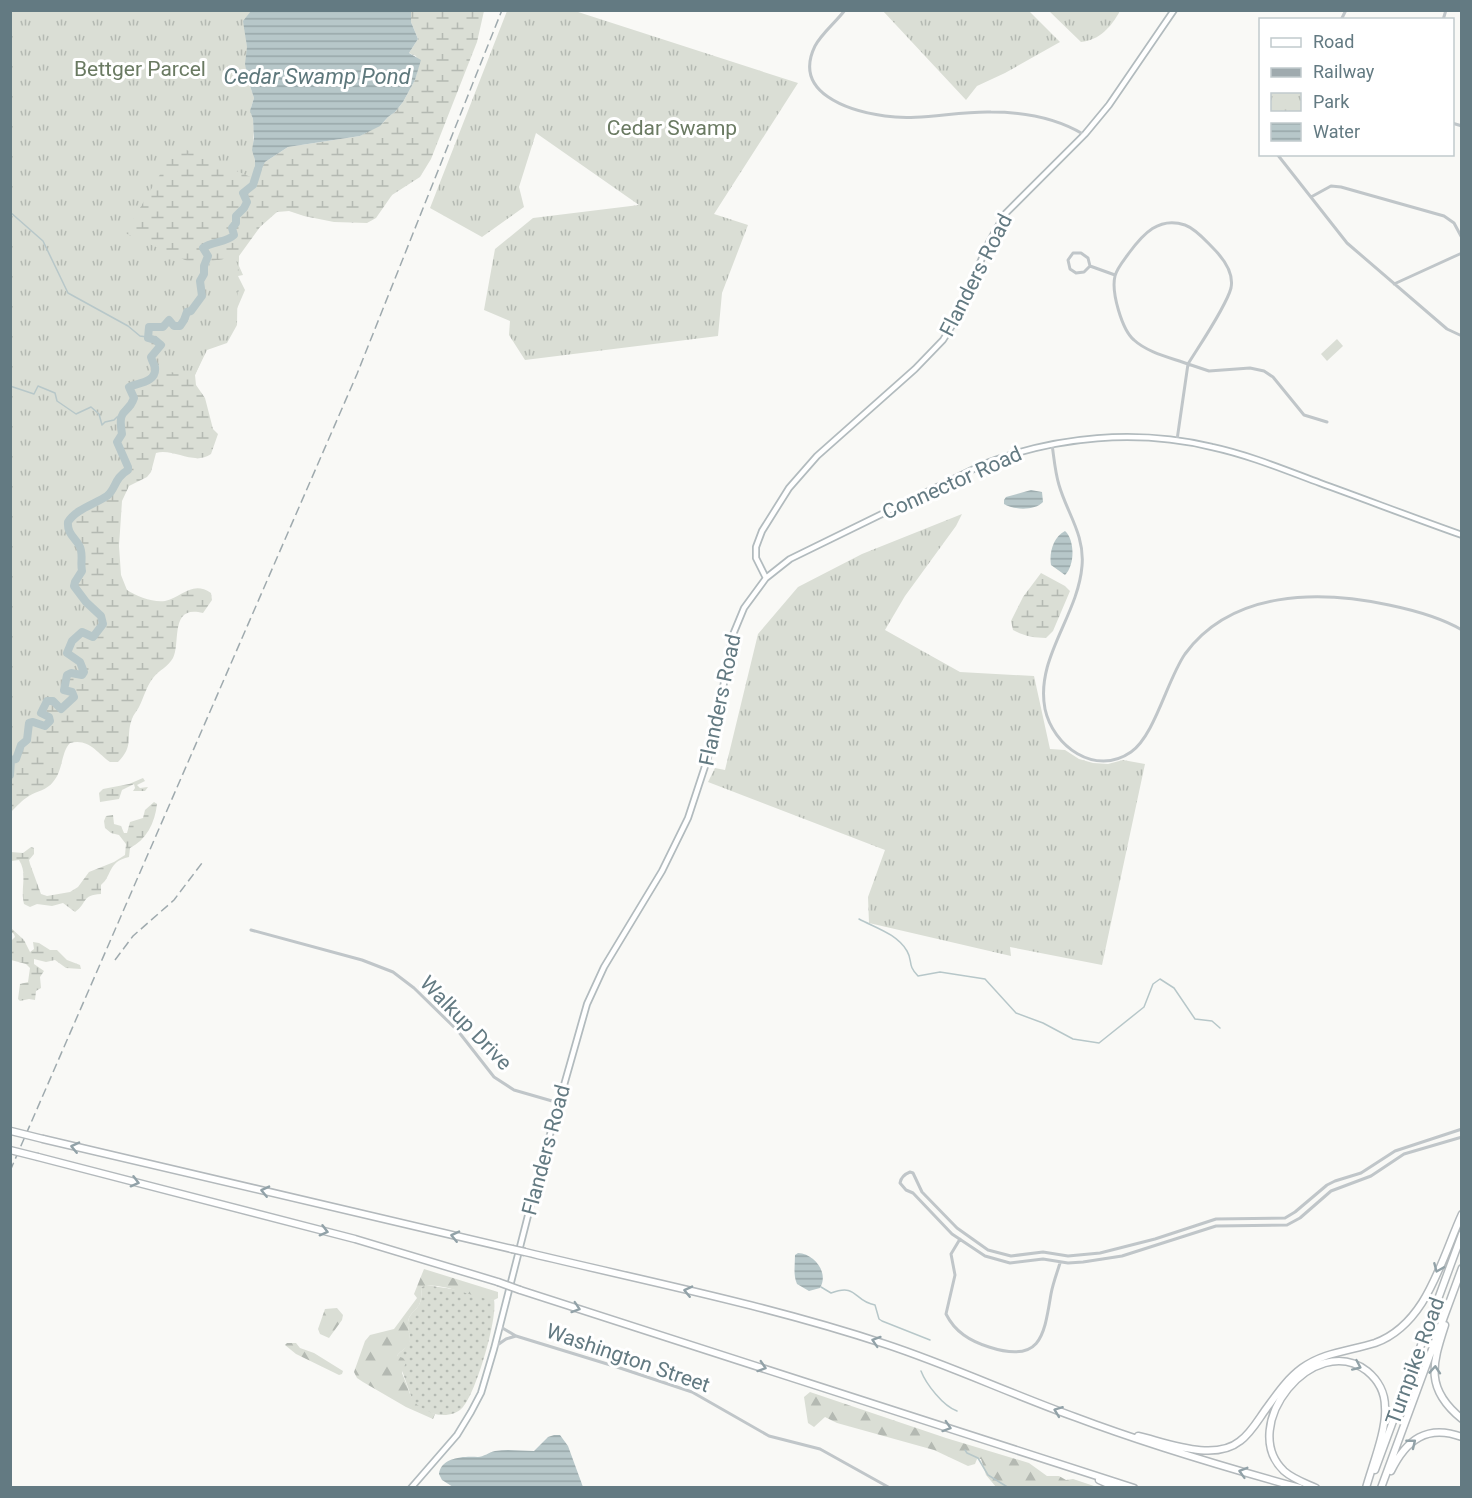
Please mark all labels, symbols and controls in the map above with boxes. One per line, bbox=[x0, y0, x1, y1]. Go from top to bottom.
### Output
legend bbox=[1259, 18, 1454, 156]
text: Road bbox=[1313, 31, 1354, 52]
park label: Bettger Parcel bbox=[74, 57, 206, 81]
text: Railway bbox=[1313, 61, 1375, 82]
water label: Cedar Swamp Pond bbox=[223, 64, 412, 89]
text: Park bbox=[1313, 91, 1350, 112]
park label: Cedar Swamp bbox=[607, 116, 737, 140]
text: Water bbox=[1313, 121, 1360, 142]
street label: Flanders Road bbox=[935, 210, 1017, 340]
street label: Connector Road bbox=[879, 442, 1025, 524]
street label: Flanders Road bbox=[694, 632, 746, 768]
street label: Walkup Drive bbox=[415, 971, 517, 1075]
street label: Flanders Road bbox=[517, 1082, 575, 1218]
one-way arrow bbox=[70, 1141, 80, 1154]
one-way arrow bbox=[130, 1175, 140, 1187]
one-way arrow bbox=[260, 1186, 270, 1199]
one-way arrow bbox=[319, 1224, 329, 1237]
one-way arrow bbox=[450, 1230, 460, 1243]
one-way arrow bbox=[1433, 1261, 1445, 1272]
one-way arrow bbox=[683, 1286, 693, 1299]
street label: Turnpike Road bbox=[1381, 1294, 1449, 1428]
one-way arrow bbox=[570, 1300, 581, 1313]
street label: Washington Street bbox=[543, 1319, 713, 1397]
one-way arrow bbox=[871, 1336, 882, 1348]
one-way arrow bbox=[1350, 1359, 1361, 1371]
one-way arrow bbox=[756, 1360, 767, 1372]
one-way arrow bbox=[1429, 1365, 1442, 1374]
one-way arrow bbox=[1053, 1406, 1064, 1418]
one-way arrow bbox=[941, 1420, 952, 1432]
one-way arrow bbox=[1405, 1440, 1416, 1451]
one-way arrow bbox=[1238, 1467, 1249, 1479]

